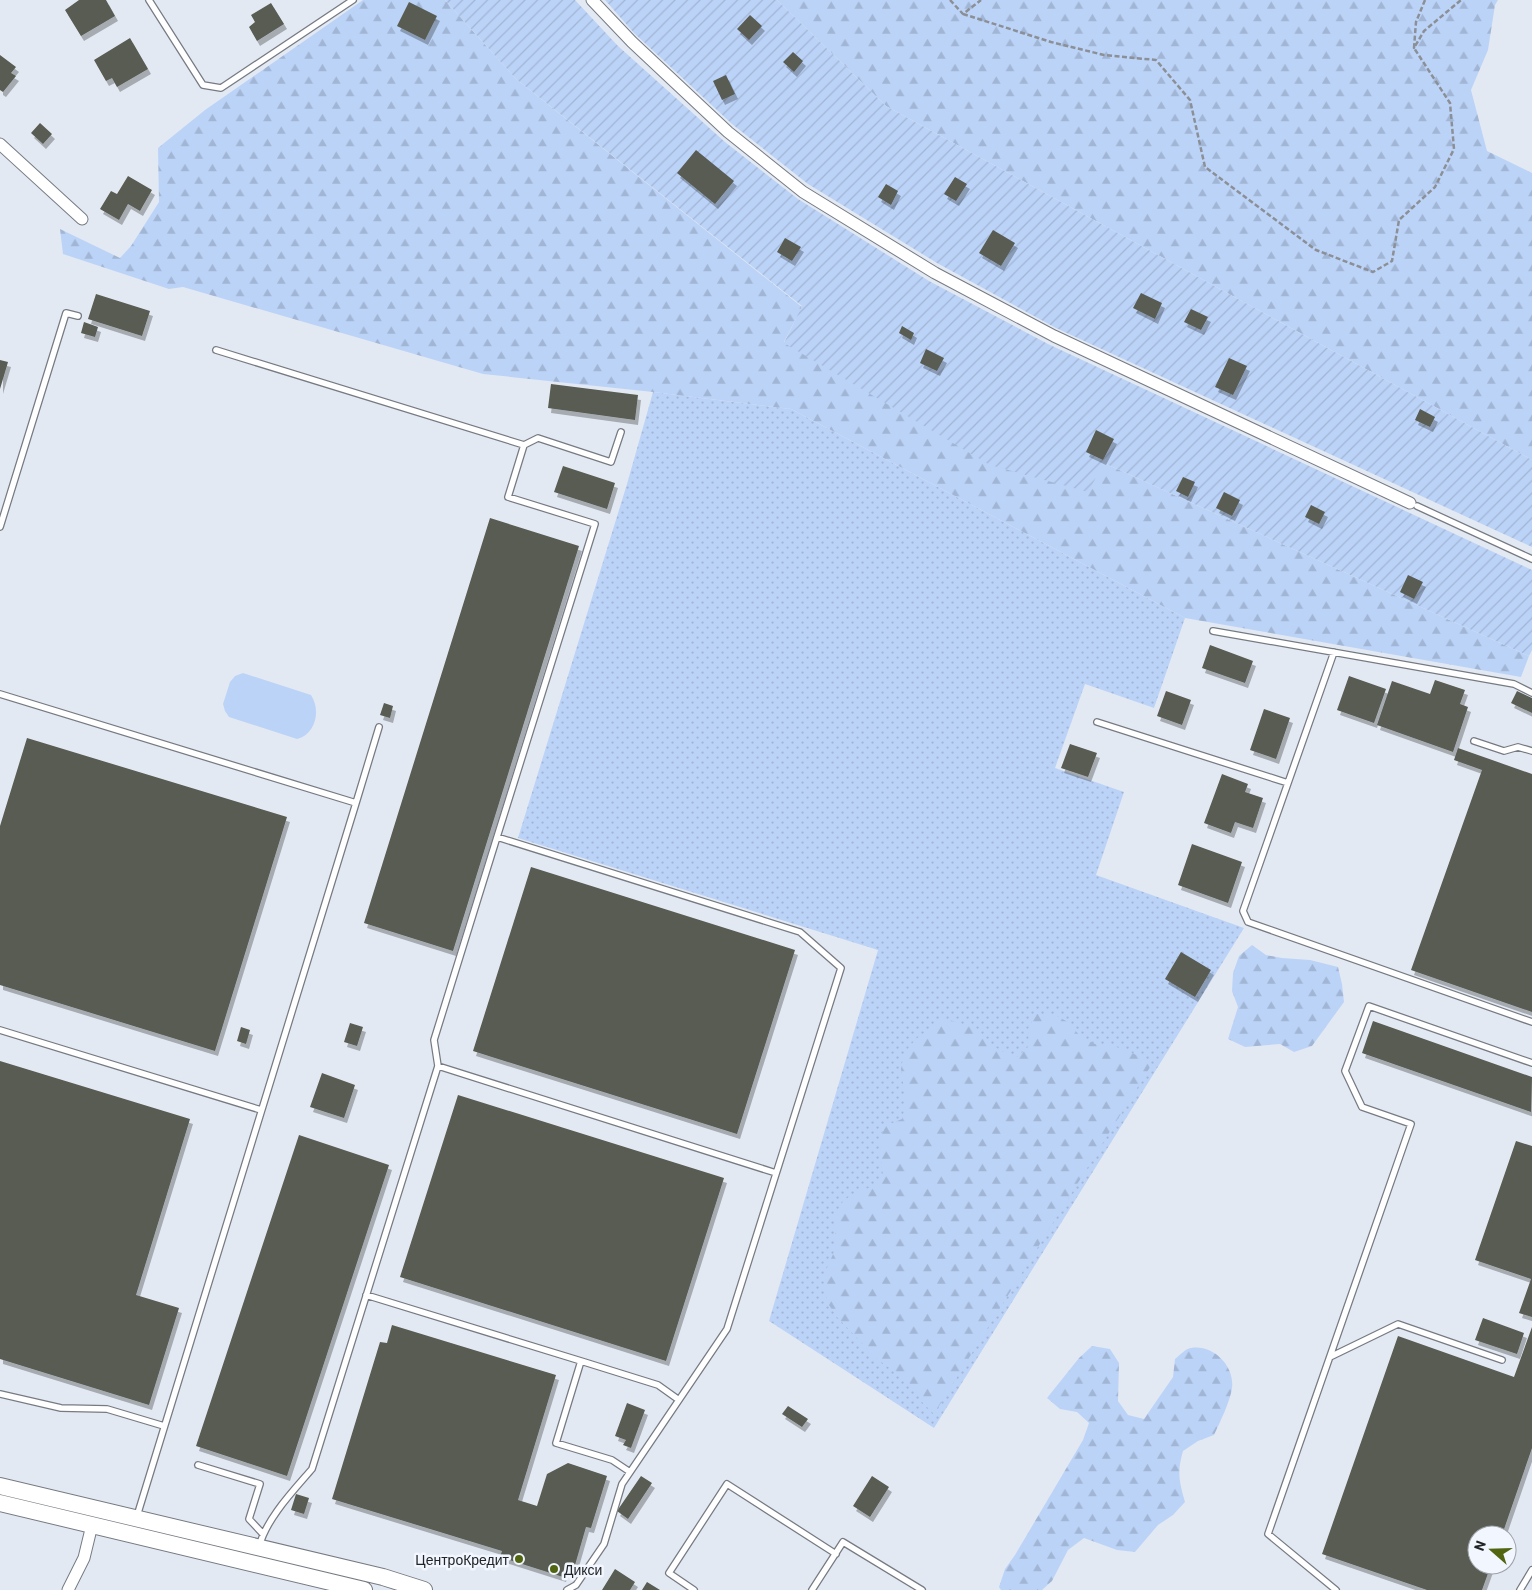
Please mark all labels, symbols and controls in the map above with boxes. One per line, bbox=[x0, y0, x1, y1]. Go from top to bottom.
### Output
north arrow bbox=[1467, 1525, 1517, 1575]
text: N bbox=[1470, 1538, 1489, 1553]
place label: ЦентроКредит bbox=[415, 1551, 510, 1568]
marker: ЦентроКредит bbox=[513, 1553, 525, 1565]
place label: Дикси bbox=[564, 1561, 602, 1578]
marker: Дикси bbox=[548, 1563, 560, 1575]

